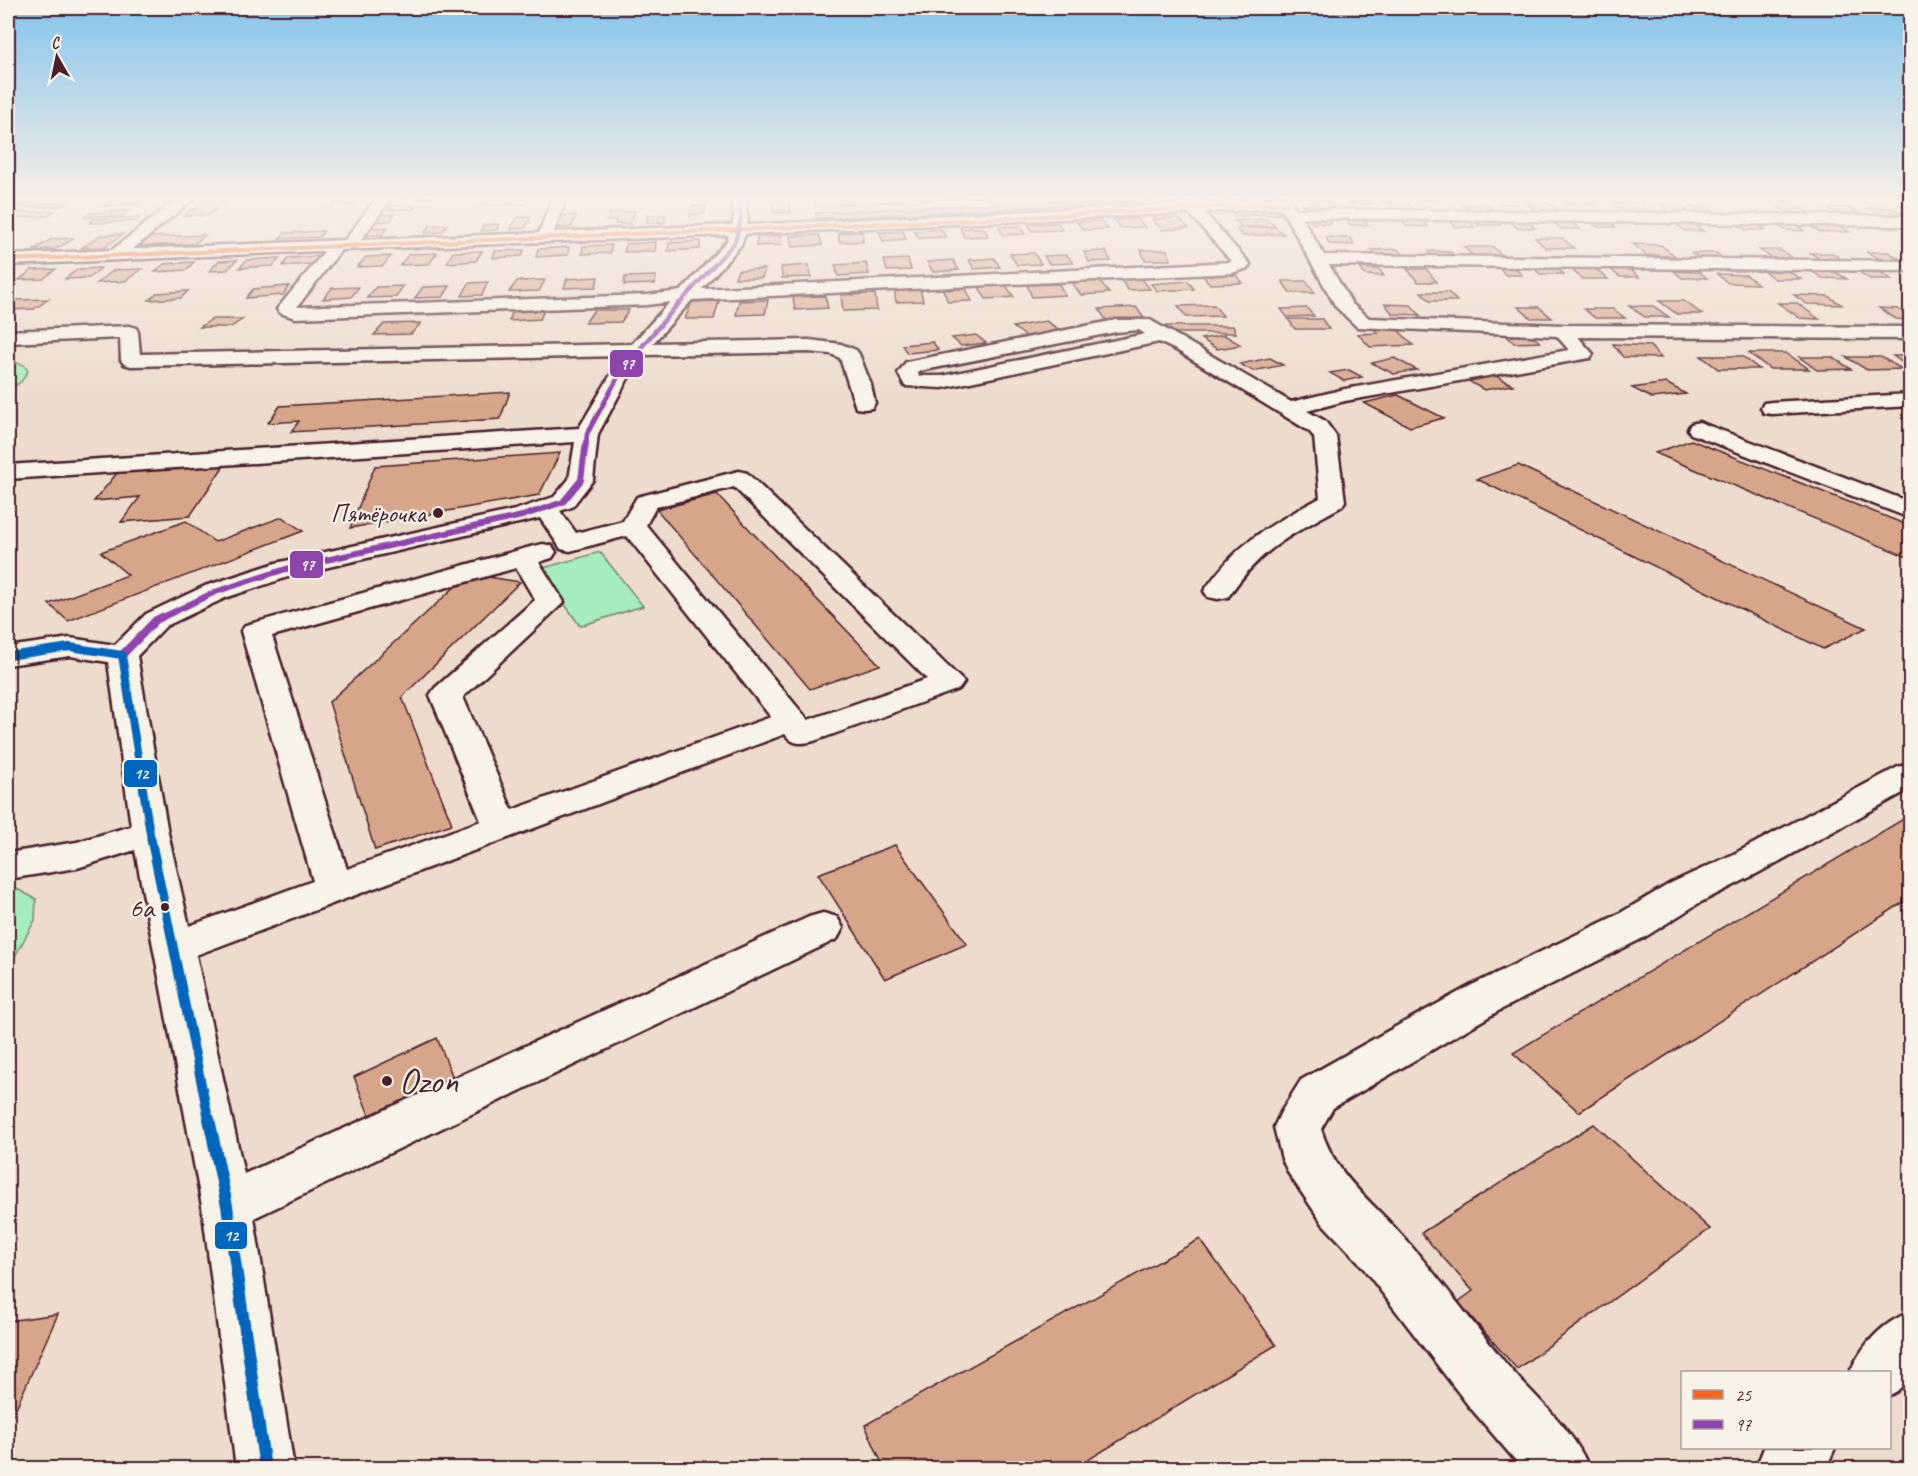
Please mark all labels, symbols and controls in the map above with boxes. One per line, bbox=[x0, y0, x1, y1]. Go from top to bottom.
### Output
north arrow bbox=[27, 27, 87, 87]
text: С bbox=[49, 32, 62, 54]
line badge: 97 bbox=[609, 349, 644, 378]
text: 97 bbox=[620, 354, 636, 374]
place label: Пятёрочка bbox=[331, 497, 428, 530]
marker: Пятёрочка bbox=[431, 506, 445, 520]
line badge: 97 bbox=[289, 550, 324, 579]
text: 97 bbox=[300, 555, 316, 575]
line badge: 12 bbox=[123, 759, 158, 788]
text: 12 bbox=[134, 764, 150, 784]
place label: 6а bbox=[129, 890, 156, 925]
marker: 6а bbox=[159, 901, 171, 913]
place label: Ozon bbox=[399, 1058, 459, 1104]
marker: Ozon bbox=[380, 1074, 394, 1088]
line badge: 12 bbox=[214, 1221, 248, 1250]
text: 12 bbox=[224, 1226, 240, 1246]
legend bbox=[1681, 1371, 1891, 1449]
text: 25 bbox=[1735, 1384, 1752, 1406]
text: 97 bbox=[1735, 1414, 1752, 1436]

